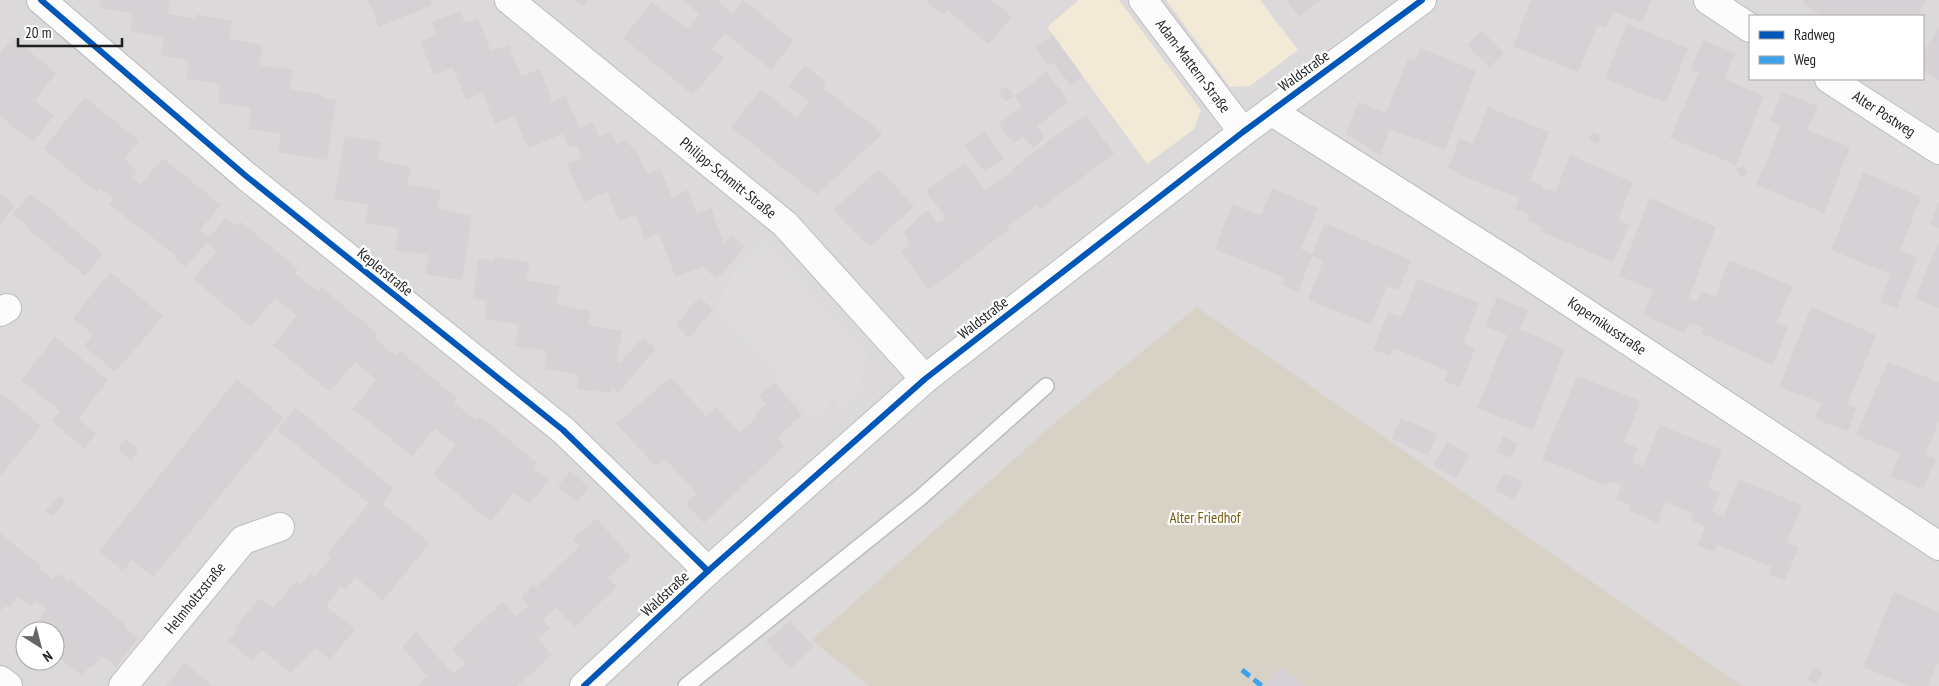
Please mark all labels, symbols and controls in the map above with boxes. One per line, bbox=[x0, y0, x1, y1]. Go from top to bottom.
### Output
scale bar bbox=[18, 15, 121, 47]
street label: Adam-Mattern-Straße bbox=[1152, 15, 1235, 116]
legend bbox=[1749, 15, 1924, 80]
text: 20 m bbox=[25, 23, 51, 42]
text: Radweg bbox=[1794, 25, 1835, 44]
street label: Waldstraße bbox=[1275, 46, 1333, 95]
text: Weg bbox=[1794, 50, 1816, 69]
street label: Alter Postweg bbox=[1849, 86, 1919, 141]
street label: Philipp-Schmitt-Straße bbox=[676, 133, 780, 222]
street label: Keplerstraße bbox=[354, 243, 417, 300]
street label: Waldstraße bbox=[954, 292, 1012, 343]
street label: Kopernikusstraße bbox=[1565, 292, 1650, 359]
park label: Alter Friedhof bbox=[1169, 508, 1242, 527]
street label: Helmholtzstraße bbox=[160, 558, 229, 637]
street label: Waldstraße bbox=[637, 567, 692, 620]
north arrow bbox=[15, 621, 65, 671]
text: N bbox=[39, 647, 56, 666]

